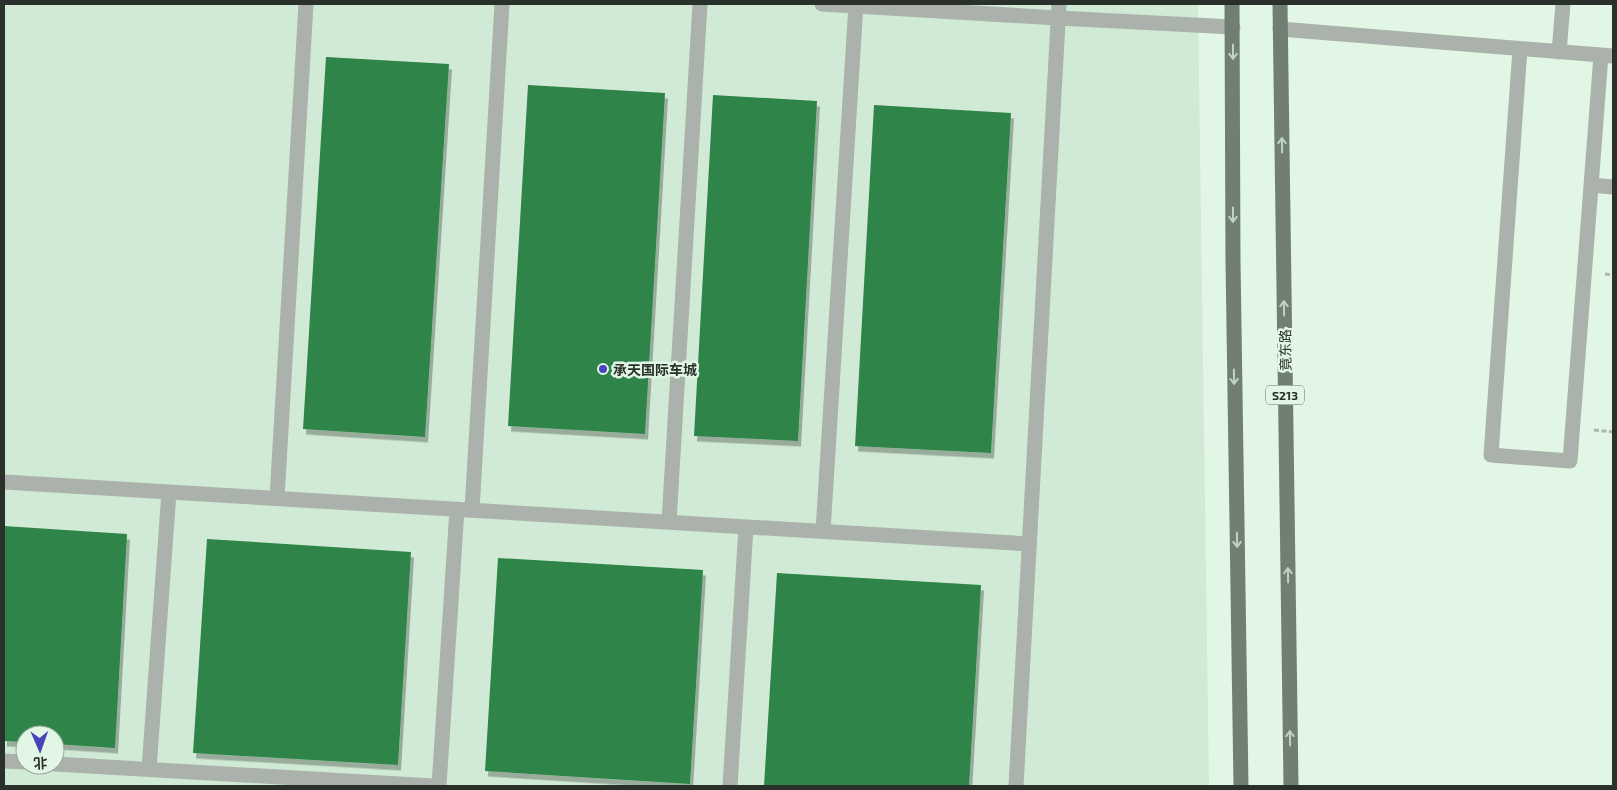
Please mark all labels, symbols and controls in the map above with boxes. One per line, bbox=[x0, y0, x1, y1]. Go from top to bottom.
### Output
one-way arrow bbox=[1228, 44, 1238, 60]
one-way arrow bbox=[1277, 137, 1287, 154]
one-way arrow bbox=[1228, 206, 1238, 223]
one-way arrow bbox=[1279, 300, 1289, 316]
street label: 竟东路 bbox=[1276, 329, 1294, 371]
place label: 承天国际车城 bbox=[613, 361, 697, 378]
marker: 承天国际车城 bbox=[597, 363, 609, 375]
one-way arrow bbox=[1229, 369, 1239, 385]
road number: S213 bbox=[1266, 386, 1304, 404]
one-way arrow bbox=[1232, 532, 1242, 548]
one-way arrow bbox=[1283, 567, 1293, 584]
north arrow bbox=[15, 725, 65, 775]
one-way arrow bbox=[1285, 730, 1295, 746]
text: 北 bbox=[33, 755, 48, 772]

